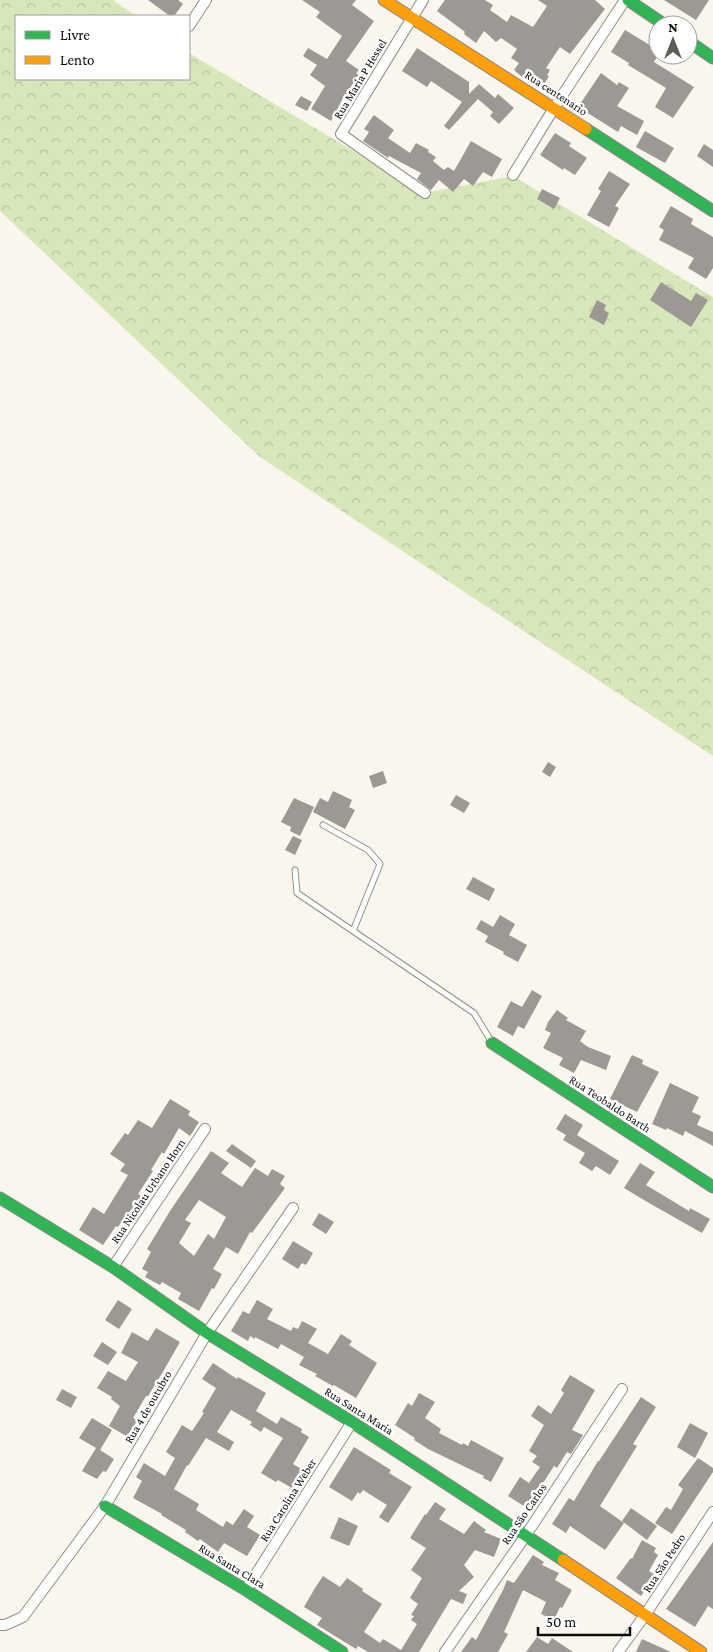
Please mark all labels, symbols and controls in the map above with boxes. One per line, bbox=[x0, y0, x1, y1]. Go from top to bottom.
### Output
legend bbox=[15, 15, 190, 80]
north arrow bbox=[648, 15, 698, 65]
text: N bbox=[668, 19, 678, 35]
text: Livre bbox=[60, 27, 90, 43]
street label: Rua Maria P Hessel bbox=[331, 37, 389, 121]
text: Lento bbox=[60, 52, 94, 68]
street label: Rua centenario bbox=[522, 68, 590, 118]
street label: Rua Teobaldo Barth bbox=[567, 1072, 654, 1136]
street label: Rua Nicolau Urbano Horn bbox=[108, 1136, 188, 1246]
street label: Rua 4 de outubro bbox=[122, 1368, 175, 1446]
street label: Rua Santa Maria bbox=[322, 1384, 396, 1438]
street label: Rua Carolina Weber bbox=[257, 1455, 320, 1544]
street label: Rua São Carlos bbox=[498, 1481, 550, 1547]
street label: Rua São Pedro bbox=[640, 1531, 688, 1595]
street label: Rua Santa Clara bbox=[196, 1541, 268, 1592]
scale bar bbox=[538, 1604, 630, 1636]
text: 50 m bbox=[546, 1614, 576, 1630]

